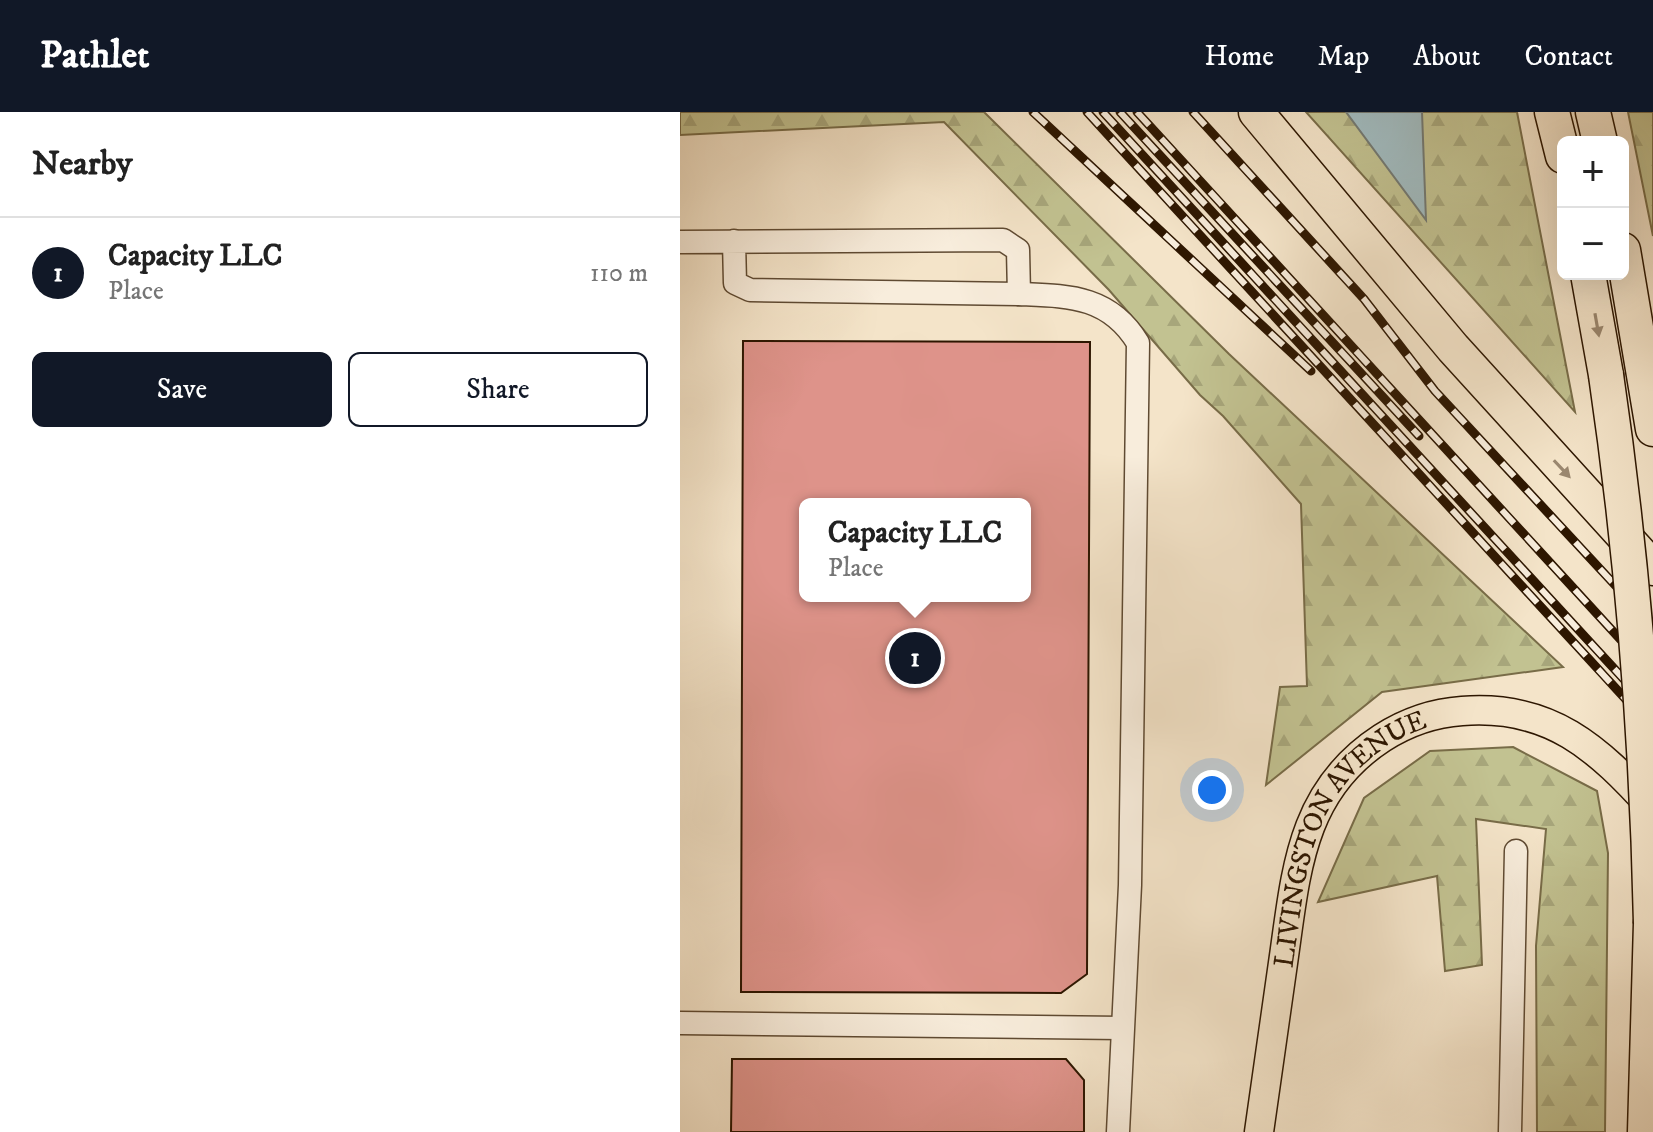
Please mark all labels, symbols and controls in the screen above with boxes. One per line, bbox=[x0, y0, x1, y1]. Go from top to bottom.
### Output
text: Pathlet bbox=[40, 32, 150, 80]
text: Home bbox=[1205, 39, 1274, 74]
text: Map bbox=[1318, 39, 1369, 74]
text: About bbox=[1413, 39, 1480, 74]
text: Contact bbox=[1524, 39, 1613, 74]
map controls bbox=[1557, 136, 1629, 280]
button: + bbox=[1557, 136, 1629, 208]
text: Nearby bbox=[32, 143, 133, 185]
button: − bbox=[1557, 208, 1629, 280]
text: Capacity LLC bbox=[108, 238, 283, 275]
text: 1 bbox=[53, 257, 63, 290]
text: 110 m bbox=[590, 257, 648, 290]
text: Place bbox=[108, 275, 164, 308]
one-way arrow bbox=[1592, 312, 1604, 337]
button: Save bbox=[32, 352, 332, 427]
button: Share bbox=[348, 352, 648, 427]
one-way arrow bbox=[1552, 459, 1570, 478]
popup bbox=[799, 498, 1031, 602]
text: Capacity LLC bbox=[828, 515, 1002, 552]
text: Place bbox=[828, 552, 884, 585]
pin: 1 bbox=[889, 628, 941, 688]
street label: LIVINGSTON AVENUE bbox=[1267, 703, 1431, 970]
your location bbox=[1192, 770, 1232, 810]

